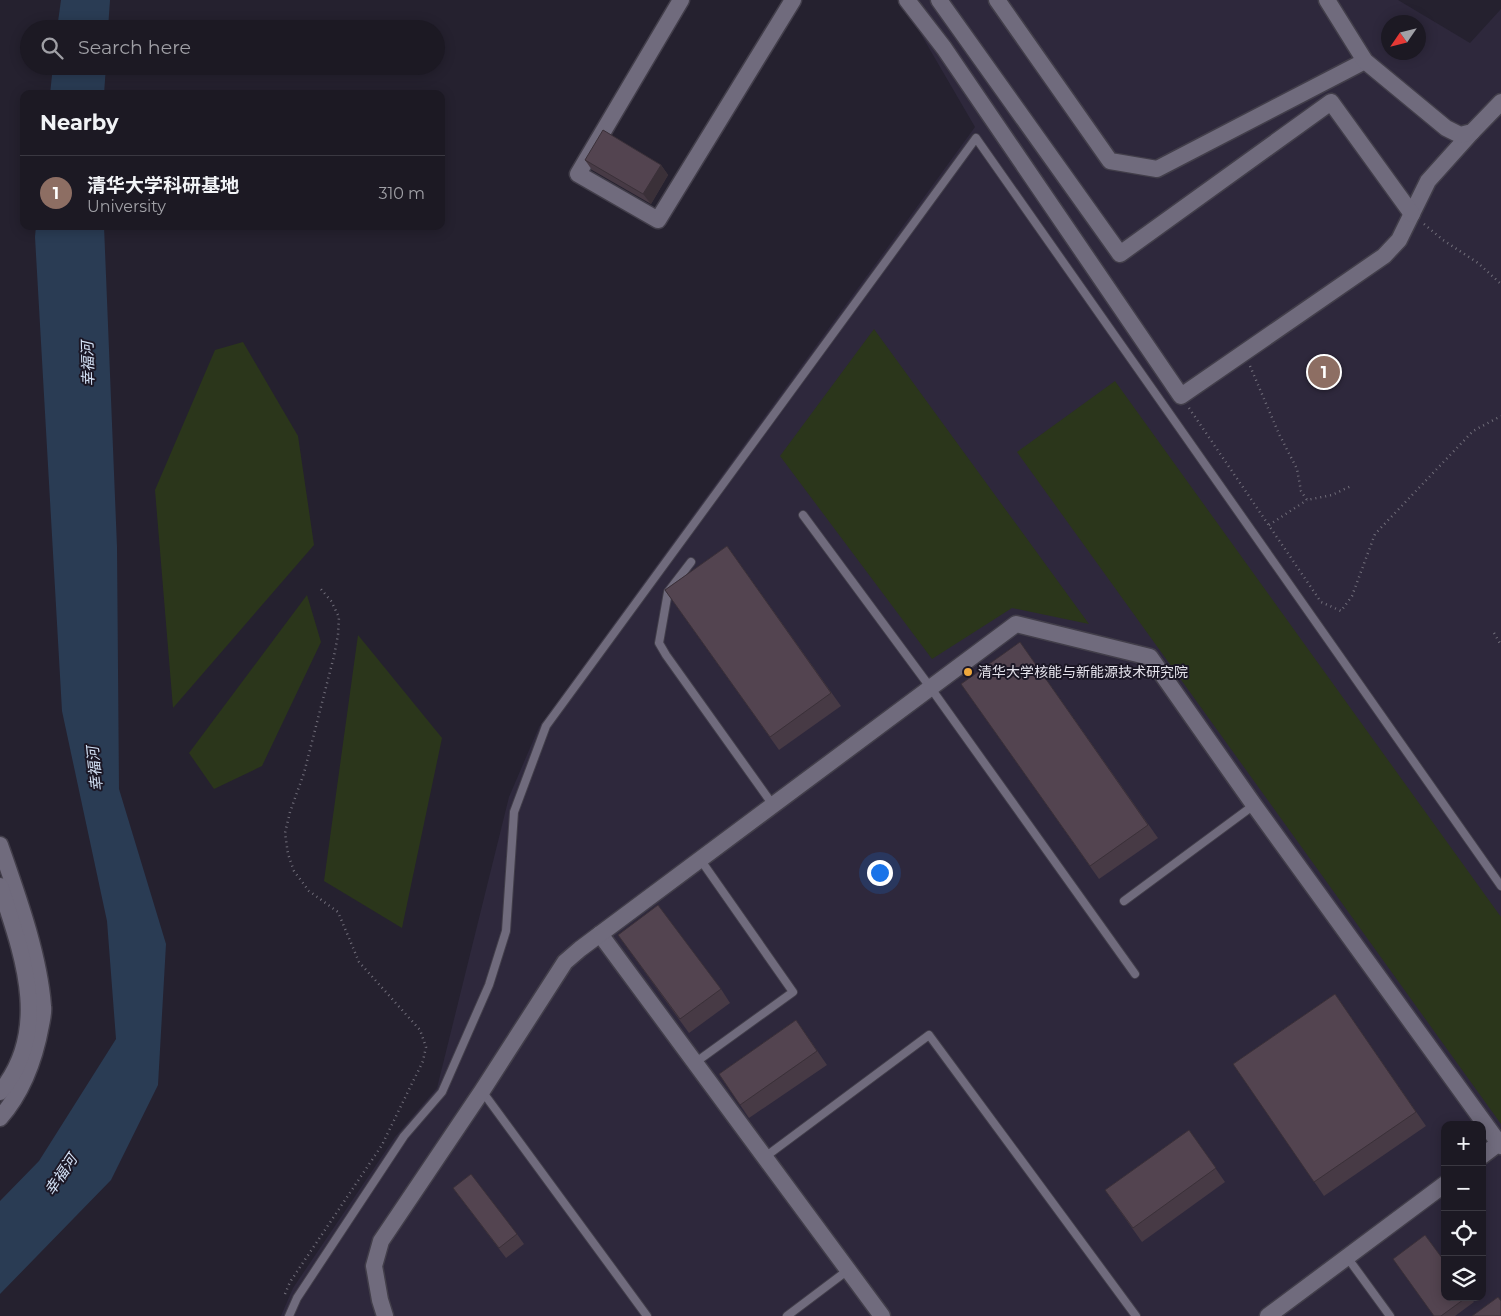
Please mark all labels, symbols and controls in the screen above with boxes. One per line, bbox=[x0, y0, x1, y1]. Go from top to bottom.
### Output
north arrow bbox=[1381, 15, 1426, 60]
search box bbox=[20, 20, 445, 75]
icon: search bbox=[38, 34, 66, 62]
text: Search here bbox=[78, 36, 191, 59]
text: Nearby bbox=[40, 110, 119, 135]
text: 清华大学科研基地 bbox=[87, 174, 239, 197]
text: 1 bbox=[53, 184, 59, 203]
text: 310 m bbox=[378, 184, 425, 203]
text: University bbox=[87, 197, 166, 216]
water label: 幸福河 bbox=[78, 338, 97, 387]
pin: 1 bbox=[1308, 353, 1340, 391]
place label: 清华大学核能与新能源技术研究院 bbox=[978, 663, 1188, 681]
marker: 清华大学核能与新能源技术研究院 bbox=[962, 666, 974, 678]
water label: 幸福河 bbox=[82, 743, 106, 792]
your location bbox=[867, 860, 893, 886]
map controls bbox=[1441, 1121, 1486, 1301]
button: + bbox=[1441, 1121, 1486, 1166]
water label: 幸福河 bbox=[40, 1148, 83, 1199]
button: − bbox=[1441, 1166, 1486, 1211]
button: locate bbox=[1441, 1211, 1486, 1256]
button: layers bbox=[1441, 1256, 1486, 1301]

